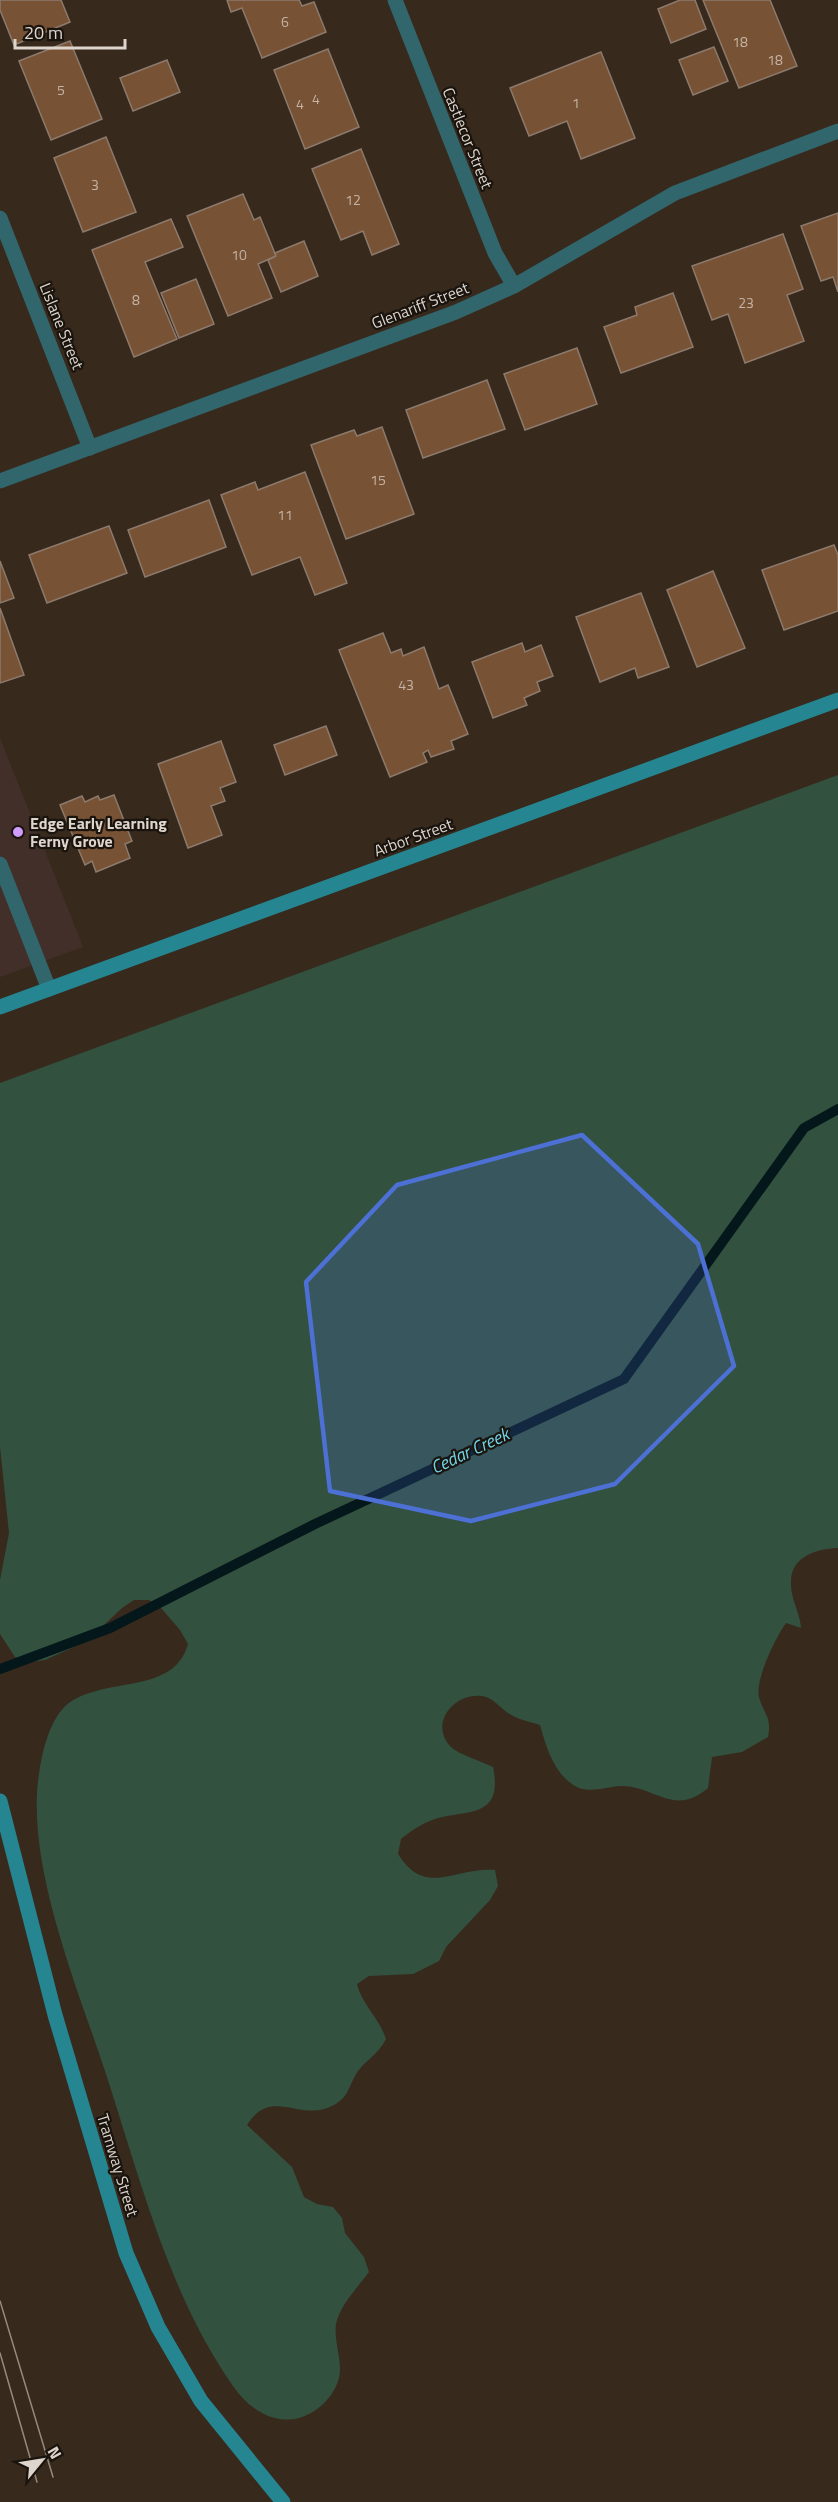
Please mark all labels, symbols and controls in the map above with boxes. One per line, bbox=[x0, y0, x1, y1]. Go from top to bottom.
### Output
house number: 6 bbox=[281, 11, 289, 32]
scale bar bbox=[15, 12, 124, 50]
text: 20 m bbox=[24, 19, 63, 46]
house number: 18 bbox=[732, 31, 748, 52]
house number: 18 bbox=[767, 49, 783, 70]
house number: 5 bbox=[57, 79, 65, 100]
street label: Castlecor Street bbox=[437, 84, 499, 193]
house number: 4 bbox=[312, 88, 320, 109]
house number: 1 bbox=[572, 92, 580, 113]
house number: 4 bbox=[296, 93, 304, 114]
house number: 3 bbox=[91, 174, 99, 195]
house number: 12 bbox=[345, 189, 361, 210]
house number: 10 bbox=[231, 244, 247, 265]
street label: Glenariff Street bbox=[368, 275, 473, 335]
street label: Lislane Street bbox=[34, 279, 90, 373]
house number: 8 bbox=[132, 289, 140, 310]
house number: 23 bbox=[738, 292, 754, 313]
house number: 15 bbox=[370, 469, 386, 490]
house number: 11 bbox=[277, 504, 293, 525]
house number: 43 bbox=[398, 674, 414, 695]
place label: Edge Early Learning Ferny Grove bbox=[30, 811, 167, 853]
street label: Arbor Street bbox=[370, 812, 456, 862]
marker: Edge Early Learning Ferny Grove bbox=[11, 825, 25, 839]
water label: Cedar Creek bbox=[426, 1420, 515, 1481]
street label: Tramway Street bbox=[91, 2111, 145, 2220]
north arrow bbox=[12, 2430, 72, 2490]
text: N bbox=[42, 2442, 68, 2463]

